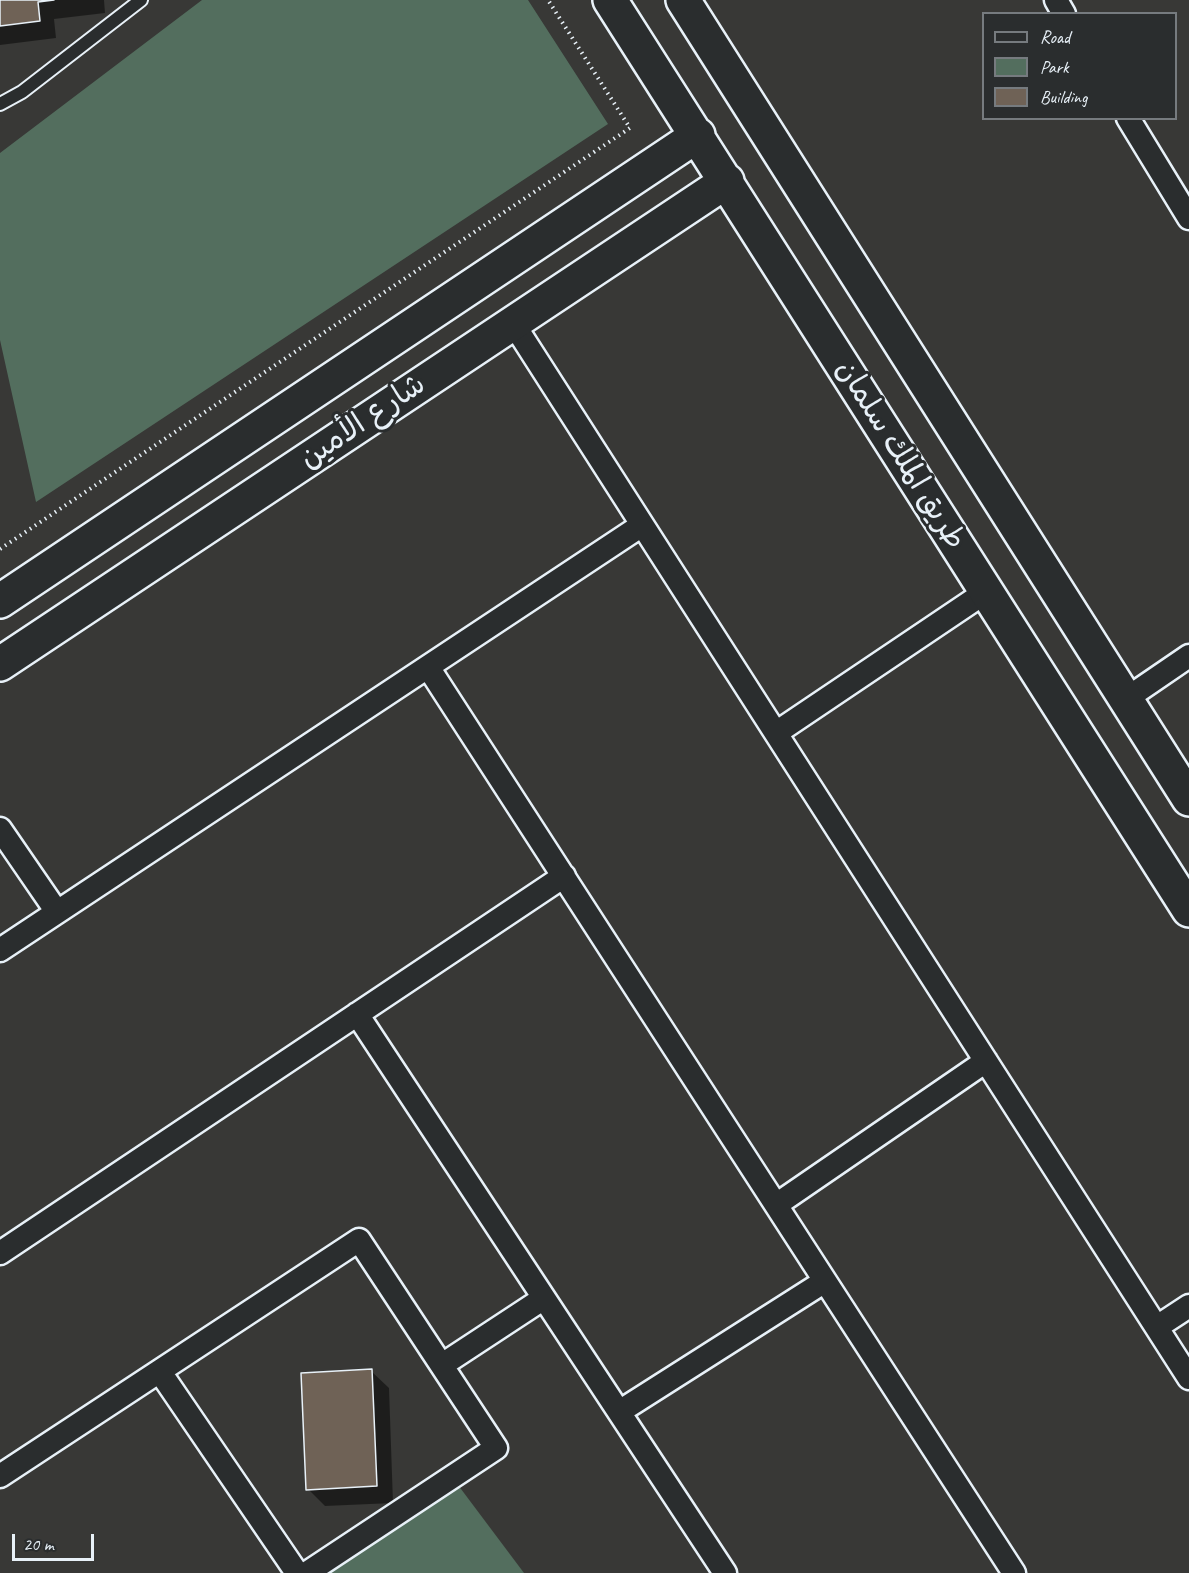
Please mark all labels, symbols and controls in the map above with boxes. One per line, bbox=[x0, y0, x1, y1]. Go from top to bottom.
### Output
legend bbox=[982, 12, 1177, 120]
text: Road bbox=[1040, 26, 1070, 48]
text: Park bbox=[1040, 56, 1069, 78]
text: Building bbox=[1040, 86, 1087, 108]
street label: طريق الملك سلمان bbox=[827, 353, 973, 557]
street label: شارع الأمين bbox=[293, 367, 433, 477]
scale bar bbox=[15, 1522, 98, 1560]
text: 20 m bbox=[23, 1533, 54, 1555]

